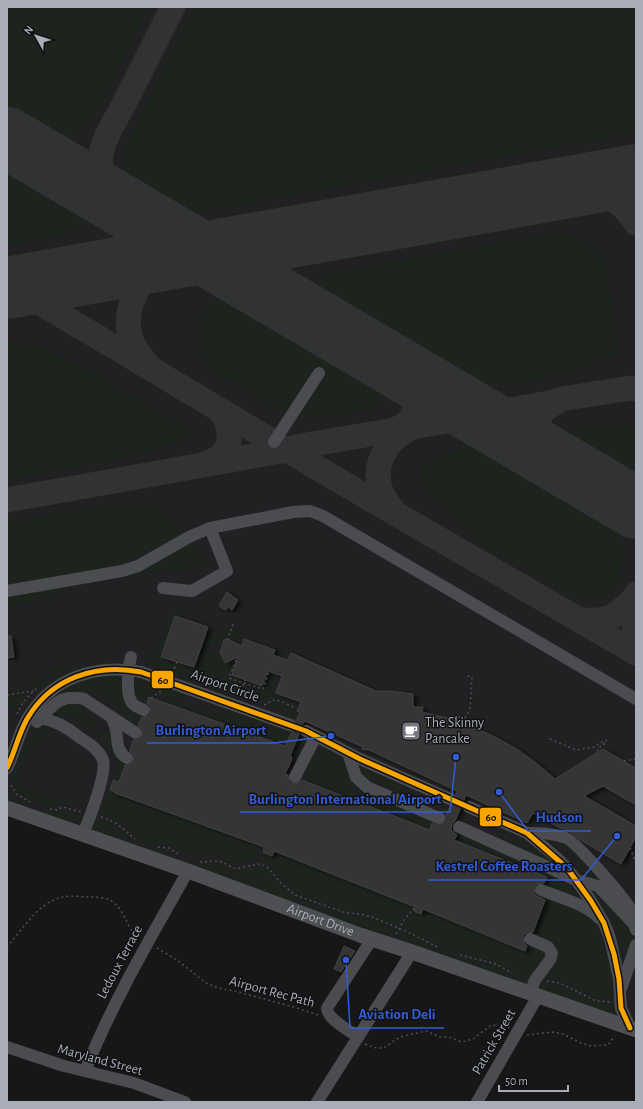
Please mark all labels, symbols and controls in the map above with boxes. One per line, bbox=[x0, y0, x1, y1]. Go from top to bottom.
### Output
north arrow bbox=[16, 16, 56, 56]
text: N bbox=[22, 24, 35, 36]
street label: Airport Circle bbox=[189, 667, 261, 705]
line badge: 60 bbox=[151, 670, 174, 689]
text: 60 bbox=[157, 675, 169, 686]
callout: Burlington Airport bbox=[147, 716, 274, 743]
place label: The Skinny Pancake bbox=[425, 716, 484, 746]
cafe icon: The Skinny Pancake bbox=[400, 720, 422, 742]
text: Burlington Airport bbox=[156, 723, 266, 738]
callout: Burlington International Airport bbox=[240, 785, 450, 812]
text: Burlington International Airport bbox=[248, 792, 442, 807]
callout: Hudson bbox=[528, 804, 591, 831]
line badge: 60 bbox=[479, 807, 502, 827]
text: Hudson bbox=[535, 810, 583, 825]
text: 60 bbox=[485, 812, 497, 823]
callout: Kestrel Coffee Roasters bbox=[428, 853, 581, 880]
text: Kestrel Coffee Roasters bbox=[435, 859, 573, 874]
street label: Airport Drive bbox=[285, 901, 356, 939]
street label: Ledoux Terrace bbox=[95, 923, 145, 1001]
street label: Airport Rec Path bbox=[228, 974, 316, 1010]
callout: Aviation Deli bbox=[350, 1001, 444, 1028]
text: Aviation Deli bbox=[358, 1007, 436, 1022]
street label: Patrick Street bbox=[470, 1007, 519, 1077]
street label: Maryland Street bbox=[56, 1042, 145, 1078]
scale bar bbox=[499, 1067, 568, 1093]
text: 50 m bbox=[505, 1075, 528, 1087]

